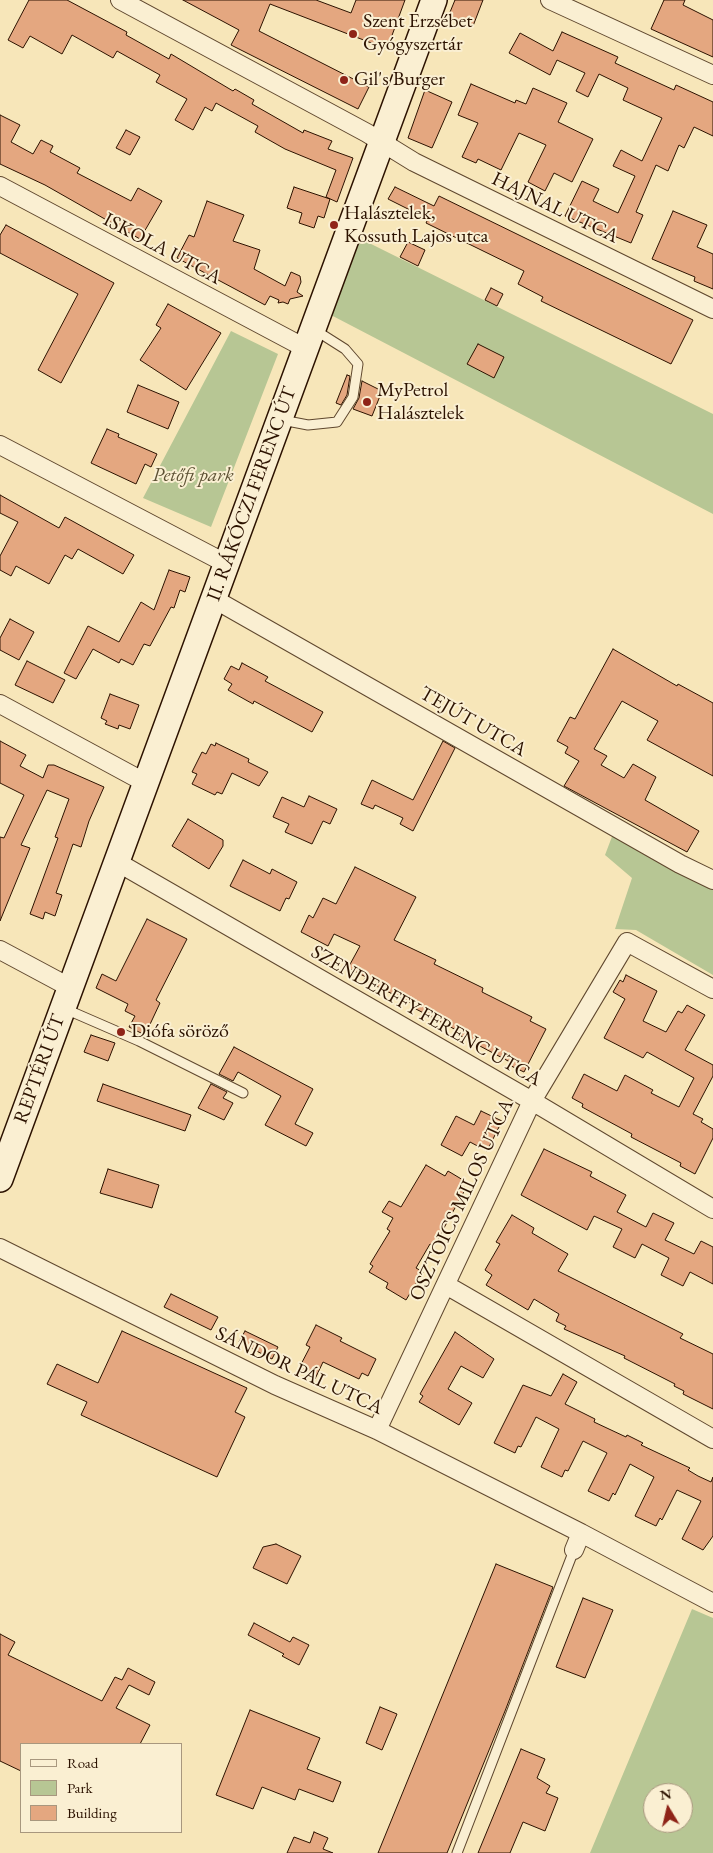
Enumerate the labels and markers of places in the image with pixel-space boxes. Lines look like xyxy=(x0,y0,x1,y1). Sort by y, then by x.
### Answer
place label: Szent Erzsébet Gyógyszertár xyxy=(363,10,473,57)
marker: Szent Erzsébet Gyógyszertár xyxy=(347,28,359,40)
place label: Gil's Burger xyxy=(354,68,445,92)
marker: Gil's Burger xyxy=(338,74,350,86)
place label: Halásztelek, Kossuth Lajos utca xyxy=(344,202,489,249)
marker: Halásztelek, Kossuth Lajos utca xyxy=(328,219,340,231)
place label: MyPetrol Halásztelek xyxy=(377,379,464,426)
marker: MyPetrol Halásztelek xyxy=(361,396,373,408)
place label: Diófa söröző xyxy=(131,1020,229,1044)
marker: Diófa söröző xyxy=(115,1026,127,1038)

